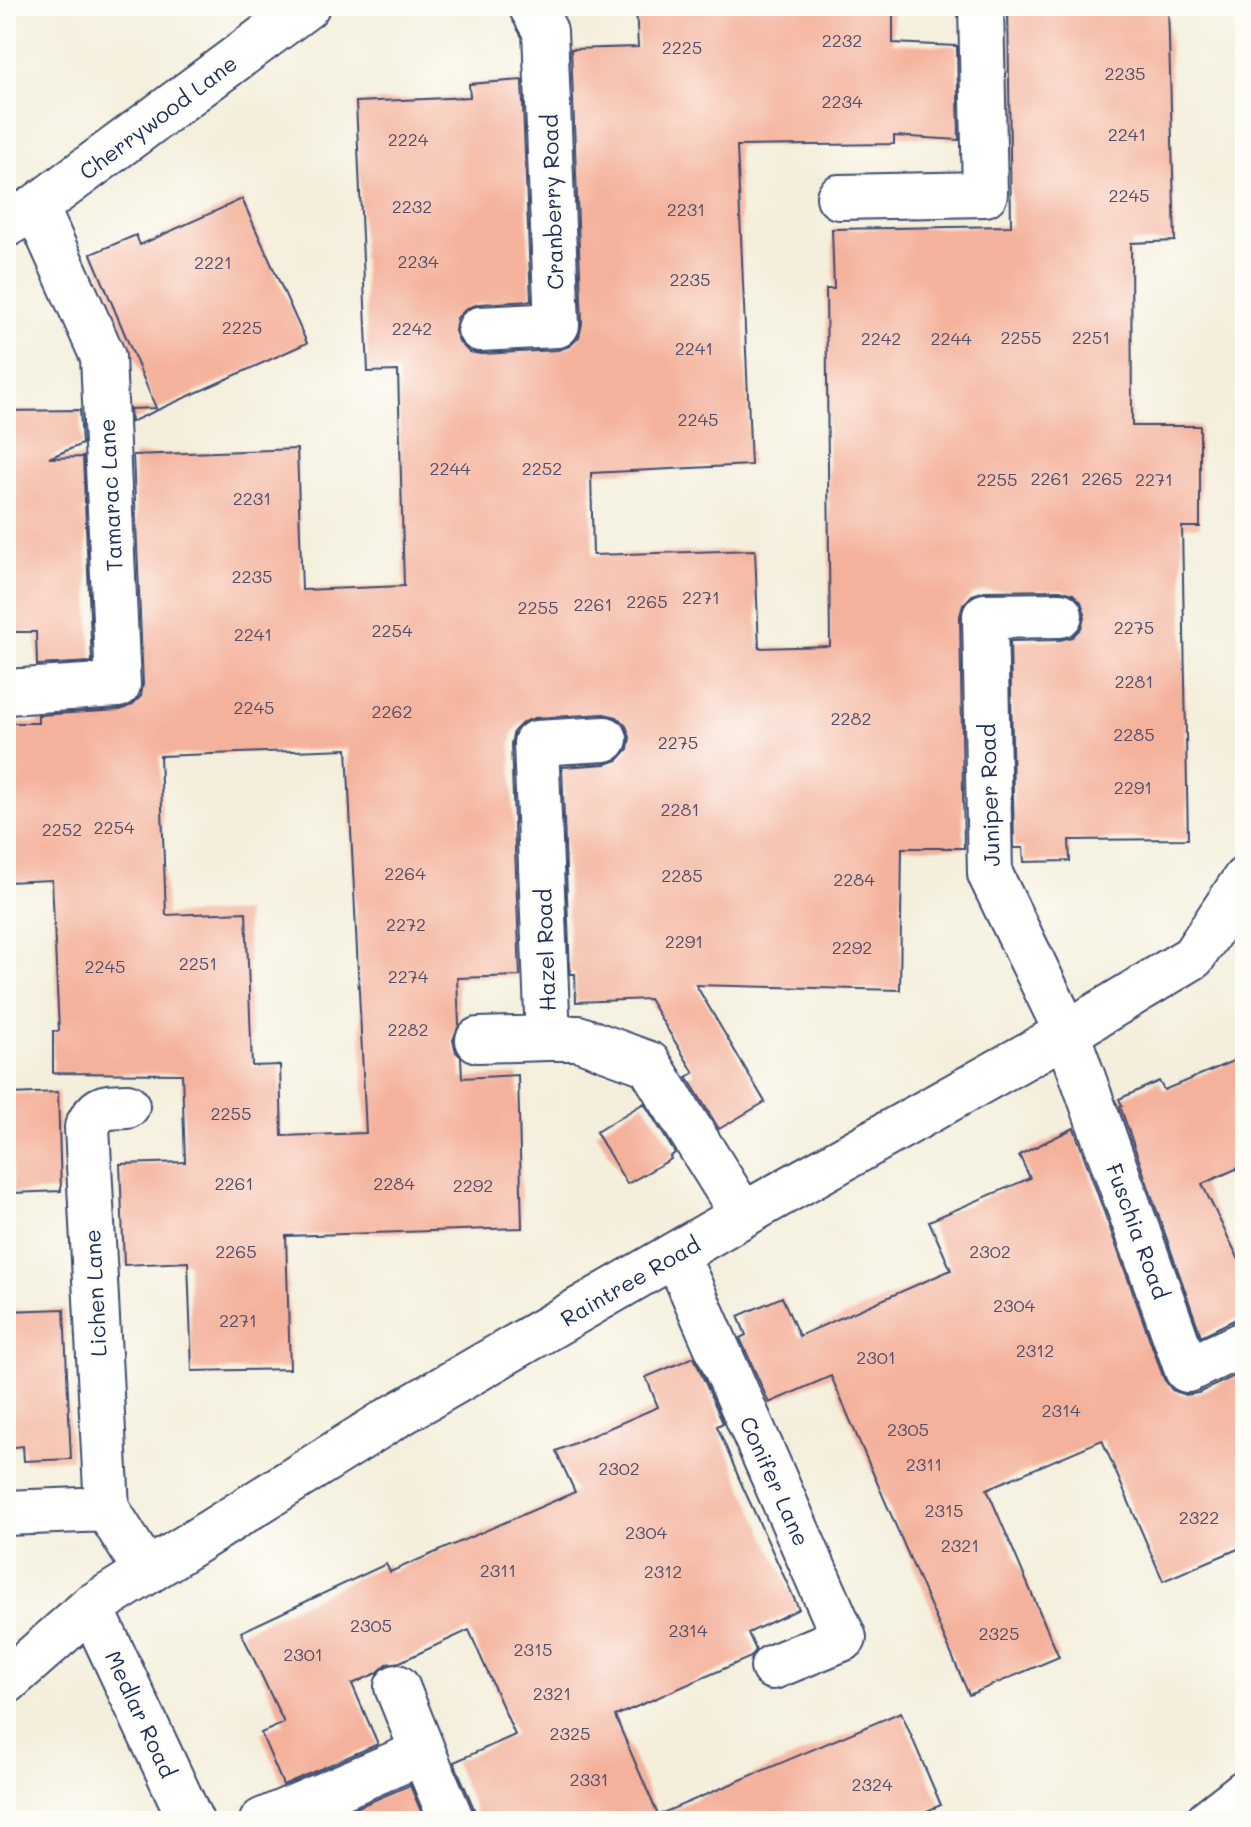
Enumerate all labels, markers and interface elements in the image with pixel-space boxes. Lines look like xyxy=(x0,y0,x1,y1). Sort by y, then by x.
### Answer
house number: 2232 xyxy=(822,28,862,52)
house number: 2225 xyxy=(662,35,702,59)
street label: Cherrywood Lane xyxy=(73,48,243,186)
house number: 2235 xyxy=(1104,61,1146,85)
house number: 2234 xyxy=(821,89,863,113)
street label: Cranberry Road xyxy=(534,114,570,290)
house number: 2241 xyxy=(1108,122,1146,146)
house number: 2224 xyxy=(388,127,429,151)
house number: 2245 xyxy=(1108,183,1150,207)
house number: 2232 xyxy=(392,194,432,218)
house number: 2231 xyxy=(667,197,705,221)
house number: 2234 xyxy=(397,249,439,273)
house number: 2221 xyxy=(194,250,232,274)
house number: 2235 xyxy=(669,267,711,291)
house number: 2225 xyxy=(222,315,262,339)
house number: 2242 xyxy=(392,316,432,340)
house number: 2255 xyxy=(1000,325,1042,349)
house number: 2251 xyxy=(1072,325,1110,349)
house number: 2242 xyxy=(861,326,901,350)
house number: 2244 xyxy=(930,326,972,350)
house number: 2241 xyxy=(675,336,713,360)
house number: 2245 xyxy=(677,407,719,431)
street label: Tamarac Lane xyxy=(92,418,128,572)
house number: 2244 xyxy=(429,456,471,480)
house number: 2252 xyxy=(522,456,562,480)
house number: 2261 xyxy=(1031,466,1069,490)
house number: 2265 xyxy=(1081,466,1123,490)
house number: 2255 xyxy=(976,467,1018,491)
house number: 2271 xyxy=(1135,467,1173,491)
house number: 2231 xyxy=(233,486,271,510)
house number: 2235 xyxy=(231,564,273,588)
house number: 2271 xyxy=(682,585,720,609)
house number: 2265 xyxy=(626,589,668,613)
house number: 2261 xyxy=(574,592,612,616)
house number: 2255 xyxy=(517,595,559,619)
house number: 2275 xyxy=(1114,615,1154,639)
house number: 2254 xyxy=(371,618,413,642)
house number: 2241 xyxy=(234,622,272,646)
house number: 2281 xyxy=(1115,669,1154,693)
house number: 2245 xyxy=(233,695,275,719)
house number: 2262 xyxy=(372,699,412,723)
house number: 2282 xyxy=(831,706,871,730)
house number: 2285 xyxy=(1113,722,1155,746)
street label: Juniper Road xyxy=(972,723,1006,867)
house number: 2275 xyxy=(658,730,698,754)
house number: 2291 xyxy=(1114,775,1152,799)
house number: 2281 xyxy=(661,797,700,821)
house number: 2254 xyxy=(93,815,135,839)
house number: 2252 xyxy=(42,817,82,841)
house number: 2264 xyxy=(384,861,426,885)
house number: 2285 xyxy=(661,863,703,887)
house number: 2284 xyxy=(833,867,875,891)
street label: Hazel Road xyxy=(528,888,562,1012)
house number: 2272 xyxy=(386,912,426,936)
house number: 2291 xyxy=(665,929,703,953)
house number: 2292 xyxy=(832,935,872,959)
house number: 2251 xyxy=(179,951,217,975)
house number: 2245 xyxy=(84,954,126,978)
house number: 2274 xyxy=(388,964,429,988)
house number: 2282 xyxy=(388,1017,428,1041)
house number: 2255 xyxy=(210,1101,252,1125)
street label: Fuschia Road xyxy=(1100,1159,1176,1303)
house number: 2261 xyxy=(215,1171,253,1195)
house number: 2284 xyxy=(373,1171,415,1195)
house number: 2292 xyxy=(453,1173,493,1197)
street label: Lichen Lane xyxy=(77,1229,113,1357)
street label: Raintree Road xyxy=(555,1229,705,1333)
house number: 2265 xyxy=(215,1239,257,1263)
house number: 2302 xyxy=(969,1239,1011,1263)
house number: 2304 xyxy=(993,1293,1036,1317)
house number: 2271 xyxy=(219,1308,257,1332)
house number: 2312 xyxy=(1016,1338,1054,1362)
house number: 2301 xyxy=(856,1345,896,1369)
house number: 2314 xyxy=(1041,1398,1081,1422)
street label: Conifer Lane xyxy=(733,1412,817,1550)
house number: 2305 xyxy=(887,1417,929,1441)
house number: 2311 xyxy=(906,1452,942,1476)
house number: 2302 xyxy=(598,1456,640,1480)
house number: 2315 xyxy=(924,1498,964,1522)
house number: 2322 xyxy=(1179,1505,1219,1529)
house number: 2304 xyxy=(625,1520,668,1544)
house number: 2321 xyxy=(941,1533,979,1557)
house number: 2311 xyxy=(480,1558,516,1582)
house number: 2312 xyxy=(644,1559,682,1583)
house number: 2305 xyxy=(350,1613,392,1637)
house number: 2314 xyxy=(668,1618,708,1642)
house number: 2325 xyxy=(978,1621,1020,1645)
house number: 2315 xyxy=(513,1637,553,1661)
house number: 2301 xyxy=(283,1642,323,1666)
street label: Medlar Road xyxy=(99,1646,183,1782)
house number: 2321 xyxy=(533,1681,571,1705)
house number: 2325 xyxy=(549,1721,591,1745)
house number: 2331 xyxy=(569,1767,609,1791)
house number: 2324 xyxy=(851,1772,893,1796)

